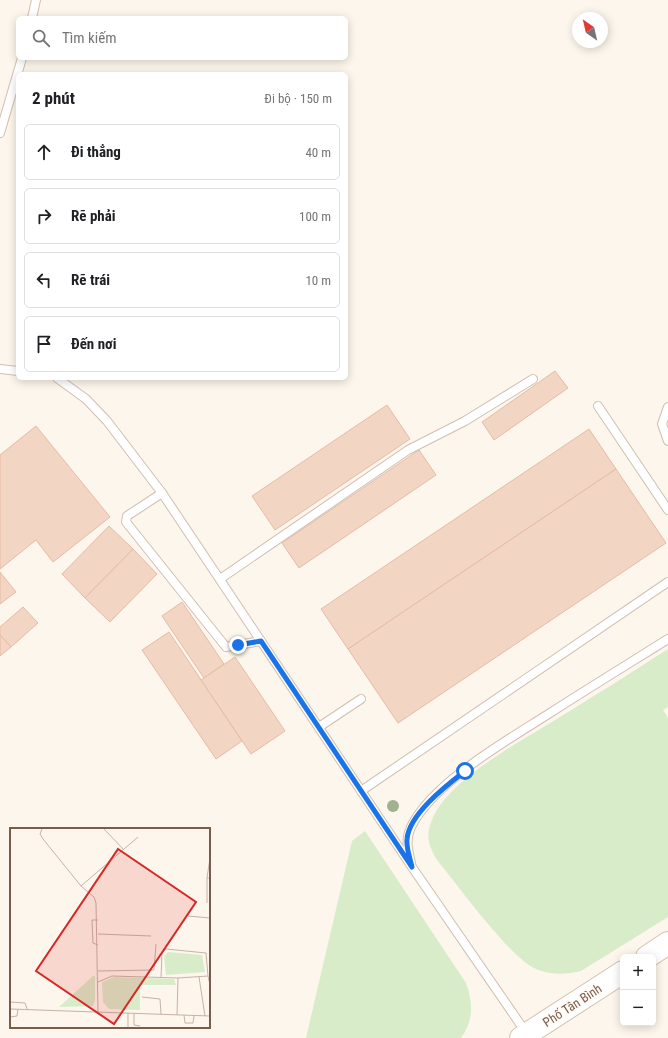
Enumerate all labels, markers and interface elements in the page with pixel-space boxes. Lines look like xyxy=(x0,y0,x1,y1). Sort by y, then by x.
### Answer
north arrow xyxy=(572,12,608,48)
search box xyxy=(16,16,348,60)
icon: search xyxy=(30,27,52,49)
text: Tìm kiếm xyxy=(62,29,117,47)
text: 2 phút xyxy=(32,88,75,108)
text: Đi bộ · 150 m xyxy=(264,91,332,106)
icon: ahead xyxy=(33,141,55,163)
text: Đi thẳng xyxy=(71,143,121,161)
text: 40 m xyxy=(305,145,331,160)
icon: right xyxy=(33,205,55,227)
text: Rẽ phải xyxy=(71,207,116,225)
text: 100 m xyxy=(299,209,331,224)
icon: left xyxy=(33,269,55,291)
text: Rẽ trái xyxy=(71,271,110,289)
text: 10 m xyxy=(305,273,331,288)
icon: arrive xyxy=(33,333,55,355)
text: Đến nơi xyxy=(71,335,117,353)
route end xyxy=(229,636,247,654)
route start xyxy=(456,762,474,780)
inset map xyxy=(10,828,210,1028)
map controls xyxy=(620,954,656,1026)
button: + xyxy=(620,954,656,990)
street label: Phố Tân Bình xyxy=(540,981,604,1030)
button: − xyxy=(620,990,656,1026)

